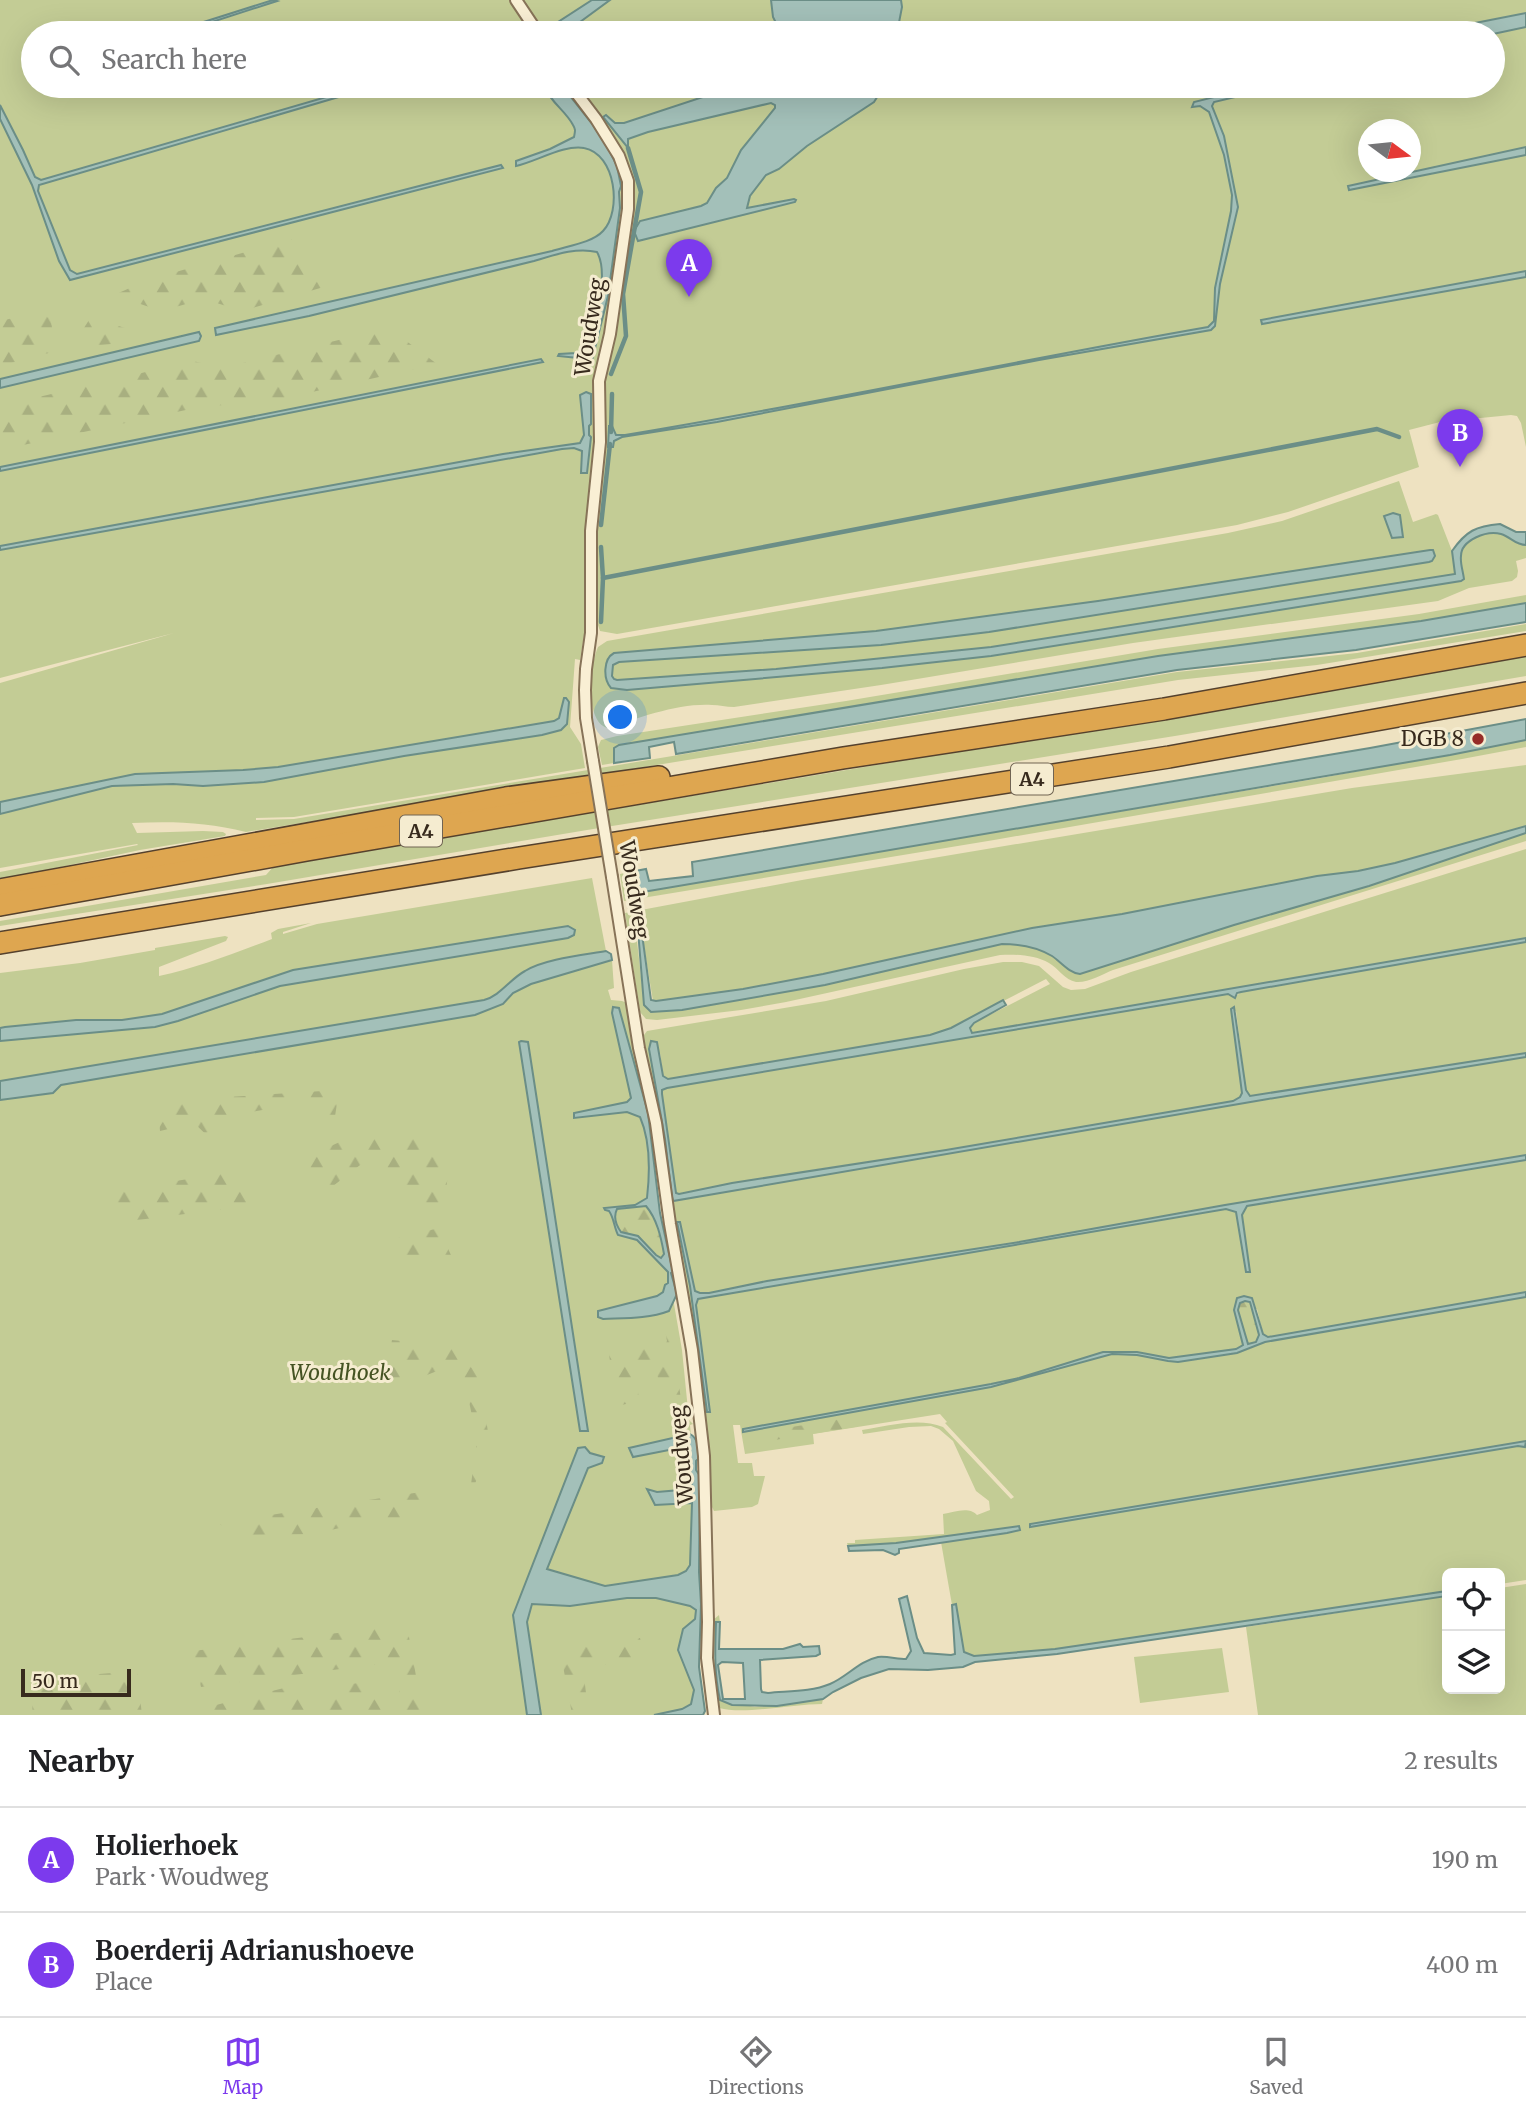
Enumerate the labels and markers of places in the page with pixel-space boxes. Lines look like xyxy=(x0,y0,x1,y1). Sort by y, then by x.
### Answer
pin: A xyxy=(666,239,712,297)
pin: B xyxy=(1437,409,1483,467)
place label: DGB 8 xyxy=(1401,725,1464,752)
marker: DGB 8 xyxy=(1470,731,1486,747)

